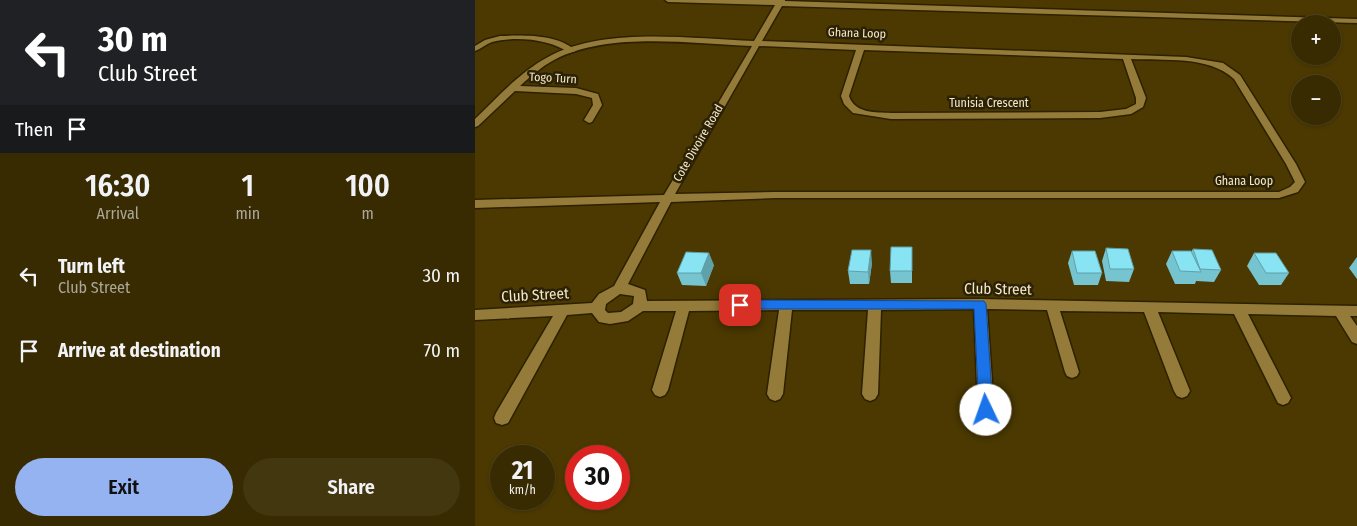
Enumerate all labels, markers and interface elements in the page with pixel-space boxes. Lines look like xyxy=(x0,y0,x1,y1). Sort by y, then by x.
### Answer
map controls xyxy=(1291,15,1341,125)
button: + xyxy=(1291,15,1341,65)
text: 30 m xyxy=(98,18,168,60)
icon: left xyxy=(15,20,80,85)
street label: Ghana Loop xyxy=(828,25,886,41)
text: Club Street xyxy=(98,60,197,87)
street label: Togo Turn xyxy=(529,70,577,86)
button: − xyxy=(1291,75,1341,125)
street label: Tunisia Crescent xyxy=(949,96,1029,110)
street label: Cote Divoire Road xyxy=(670,102,726,184)
icon: arrive xyxy=(63,115,91,143)
text: Then xyxy=(15,118,53,141)
text: 16:30 xyxy=(85,168,150,204)
text: 1 xyxy=(242,168,254,204)
text: 100 xyxy=(345,168,390,204)
street label: Ghana Loop xyxy=(1215,174,1273,188)
text: Arrival xyxy=(96,204,139,223)
text: min xyxy=(235,204,260,223)
text: m xyxy=(361,204,374,223)
text: Turn left xyxy=(58,255,125,278)
icon: left xyxy=(15,262,43,290)
text: 30 m xyxy=(422,264,460,287)
text: Club Street xyxy=(58,278,130,297)
street label: Club Street xyxy=(964,279,1032,299)
street label: Club Street xyxy=(501,284,569,306)
pin xyxy=(719,284,761,326)
icon: arrive xyxy=(726,291,754,319)
icon: arrive xyxy=(15,337,43,365)
text: Arrive at destination xyxy=(58,339,221,362)
text: 70 m xyxy=(424,339,460,362)
position arrow xyxy=(959,383,1011,435)
speed limit sign: 30 xyxy=(565,445,630,510)
text: 21 xyxy=(512,456,533,486)
button: Exit xyxy=(15,458,233,516)
button: Share xyxy=(243,458,460,516)
text: km/h xyxy=(509,483,536,497)

